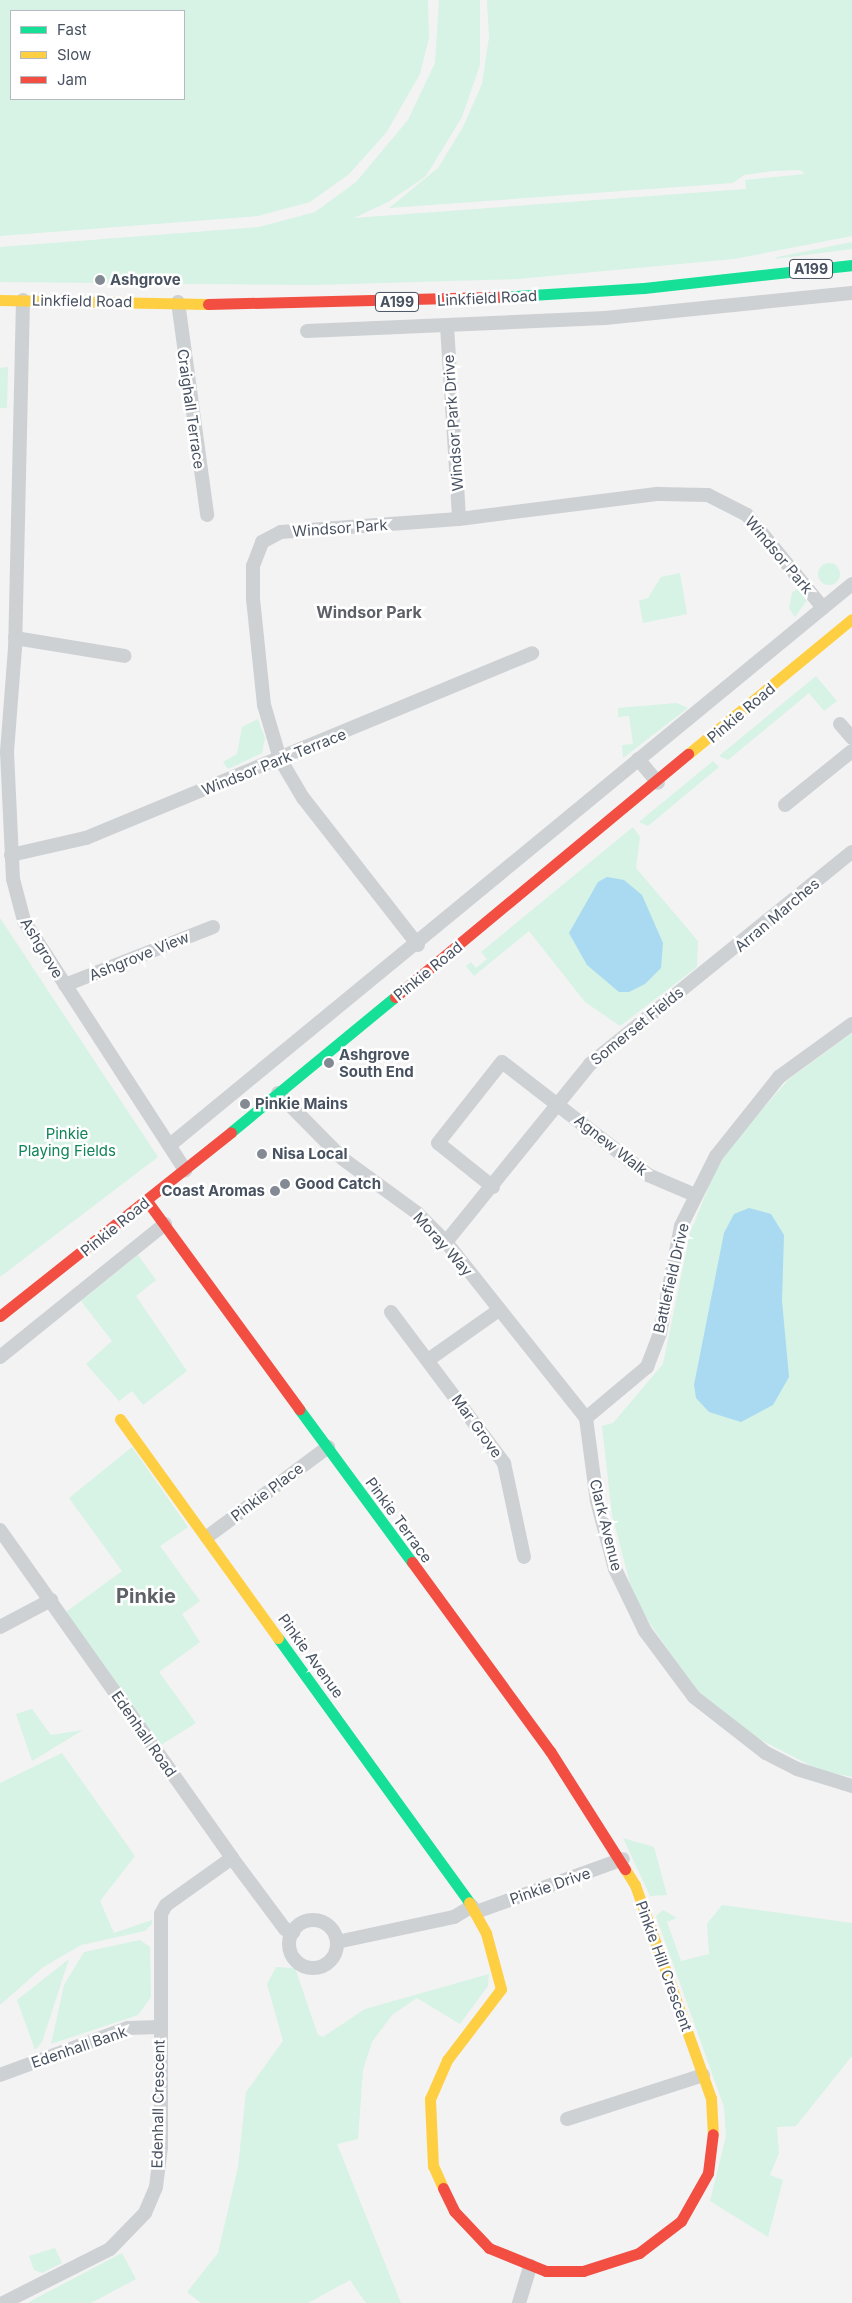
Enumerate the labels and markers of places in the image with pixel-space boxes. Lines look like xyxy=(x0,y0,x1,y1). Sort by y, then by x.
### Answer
place label: Ashgrove xyxy=(110,271,181,289)
marker: Ashgrove xyxy=(94,274,106,286)
place label: Ashgrove South End xyxy=(339,1045,414,1080)
marker: Ashgrove South End xyxy=(323,1057,335,1069)
place label: Pinkie Mains xyxy=(255,1095,348,1113)
marker: Pinkie Mains xyxy=(239,1098,251,1110)
place label: Nisa Local xyxy=(272,1145,348,1163)
marker: Nisa Local xyxy=(256,1148,268,1160)
place label: Good Catch xyxy=(295,1175,381,1193)
marker: Good Catch xyxy=(279,1178,291,1190)
place label: Coast Aromas xyxy=(161,1182,265,1200)
marker: Coast Aromas xyxy=(269,1185,281,1197)

